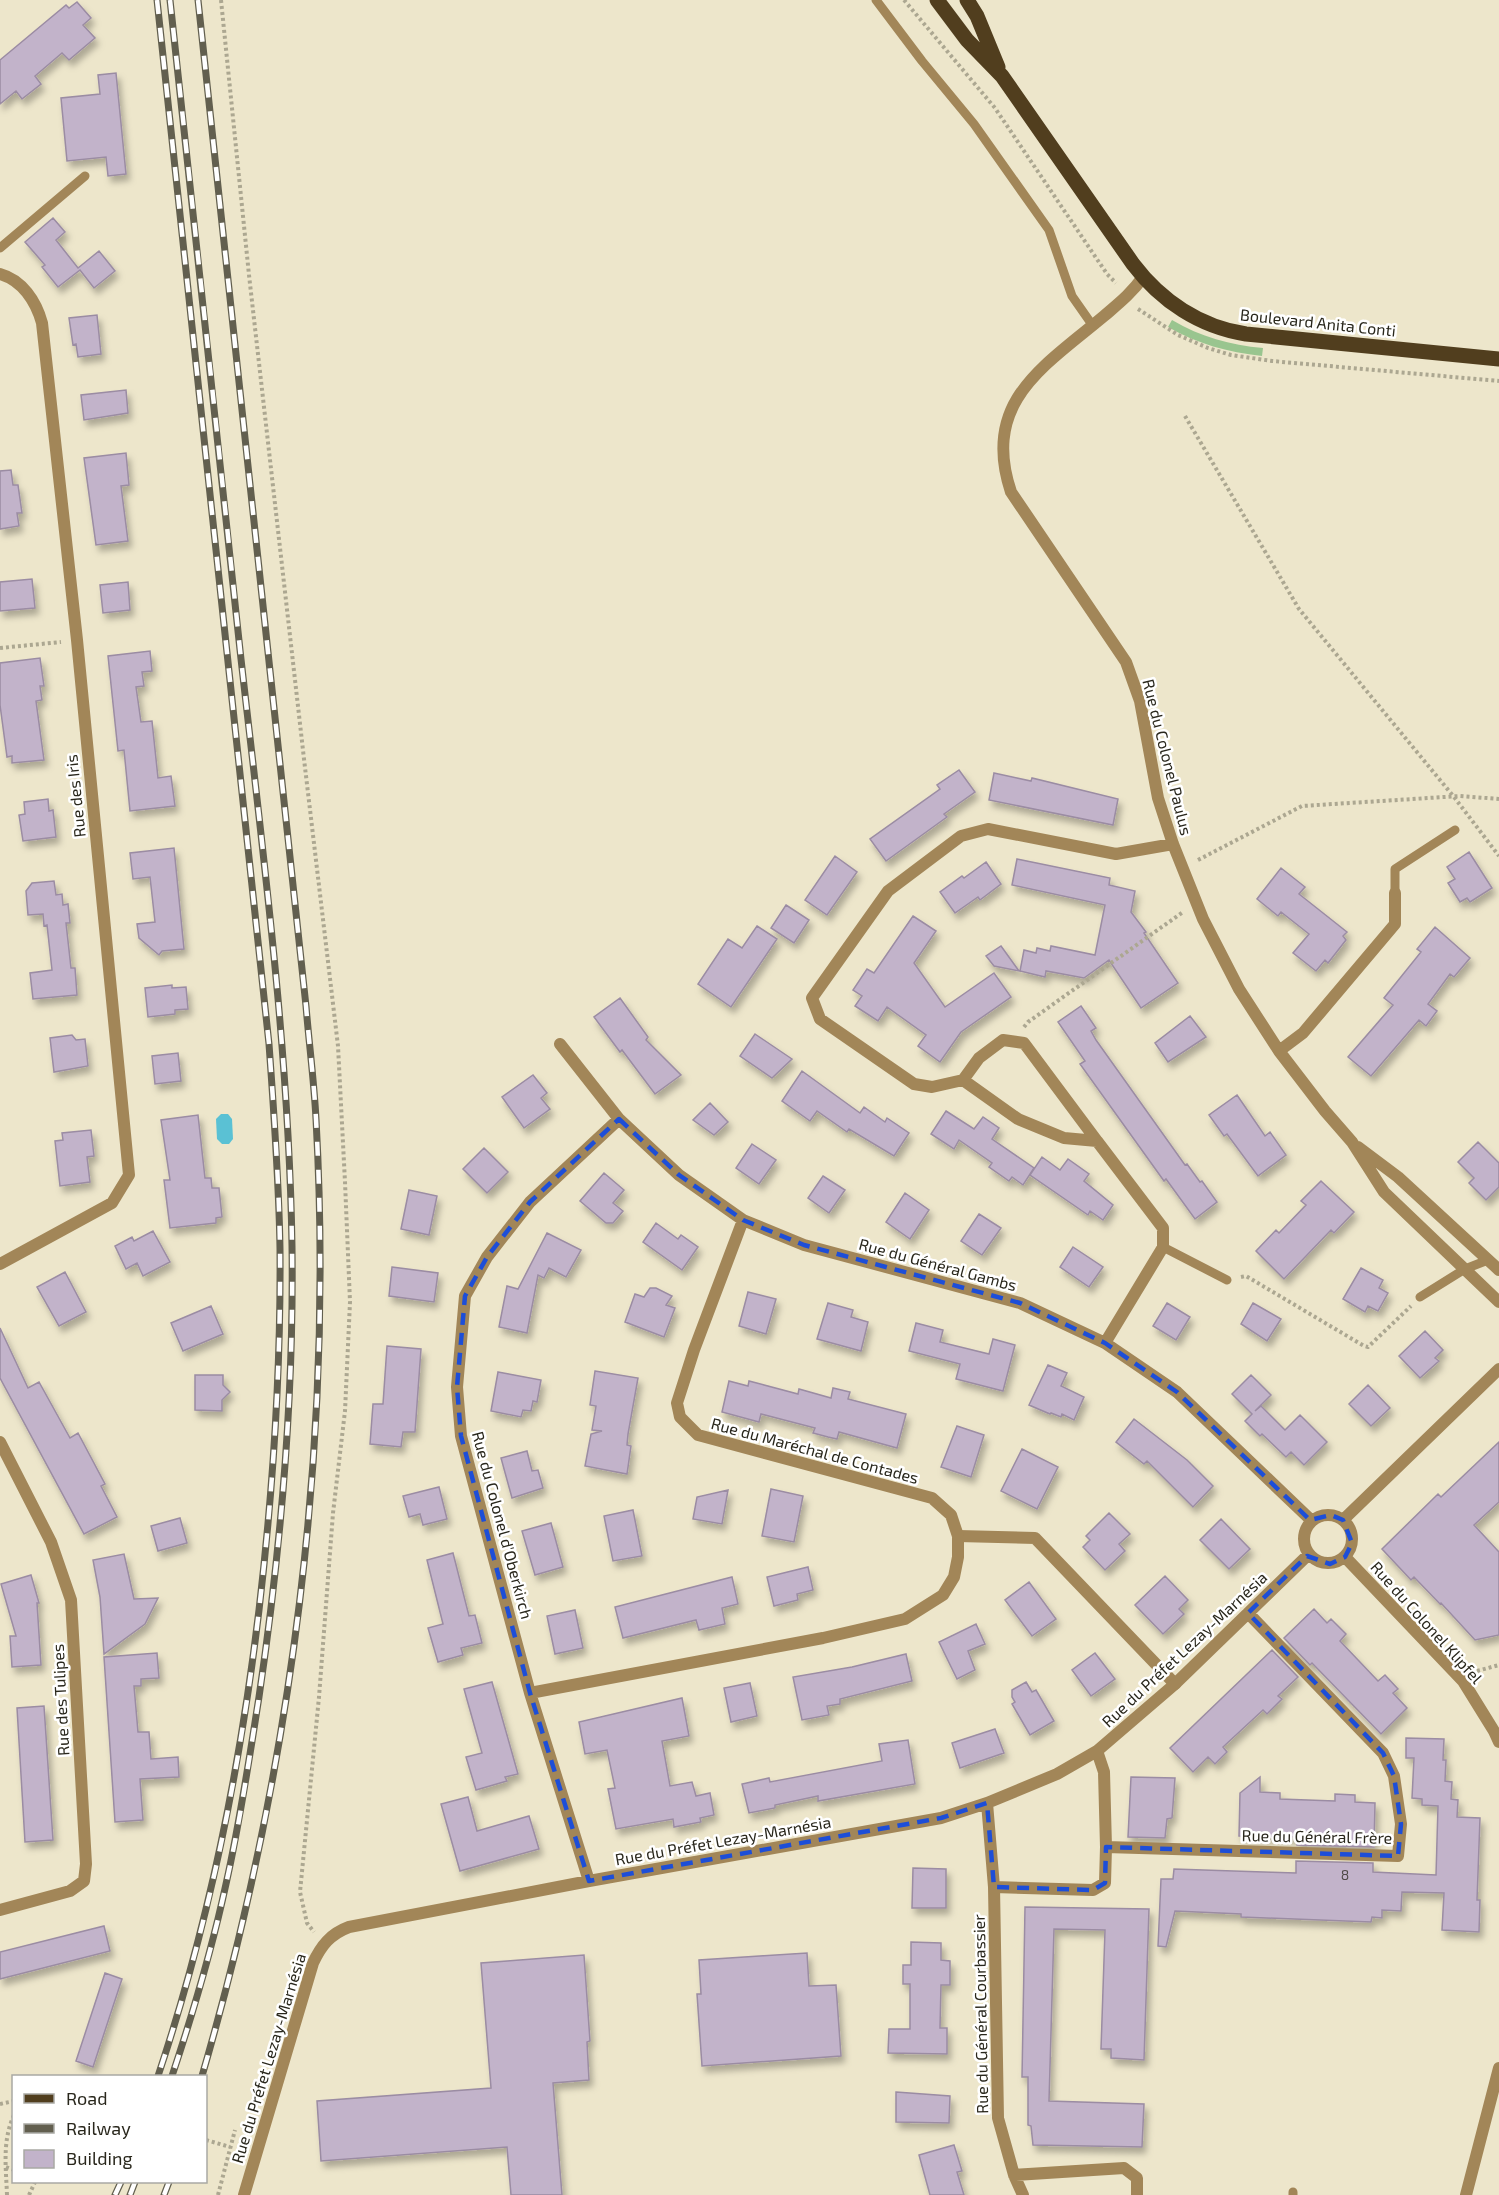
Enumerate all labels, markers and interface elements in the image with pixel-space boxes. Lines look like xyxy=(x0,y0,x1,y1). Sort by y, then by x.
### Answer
street label: Boulevard Anita Conti xyxy=(1239,304,1397,340)
street label: Rue du Colonel Paulus xyxy=(1139,677,1197,837)
street label: Rue des Iris xyxy=(61,754,89,838)
street label: Rue du Général Gambs xyxy=(857,1234,1019,1294)
street label: Rue du Maréchal de Contades xyxy=(709,1413,921,1487)
street label: Rue du Colonel d'Oberkirch xyxy=(469,1429,537,1621)
street label: Rue du Colonel Klipfel xyxy=(1367,1557,1487,1687)
street label: Rue du Préfet Lezay-Marnésia xyxy=(1097,1567,1271,1731)
street label: Rue des Tulipes xyxy=(48,1644,72,1756)
street label: Rue du Préfet Lezay-Marnésia xyxy=(614,1812,832,1868)
street label: Rue du Général Frère xyxy=(1242,1825,1392,1847)
house number: 8 xyxy=(1341,1866,1349,1883)
street label: Rue du Général Courbassier xyxy=(969,1913,991,2114)
street label: Rue du Préfet Lezay-Marnésia xyxy=(227,1951,309,2165)
legend xyxy=(12,2075,207,2183)
text: Road xyxy=(66,2087,107,2109)
text: Railway xyxy=(66,2117,131,2139)
text: Building xyxy=(66,2147,133,2169)

